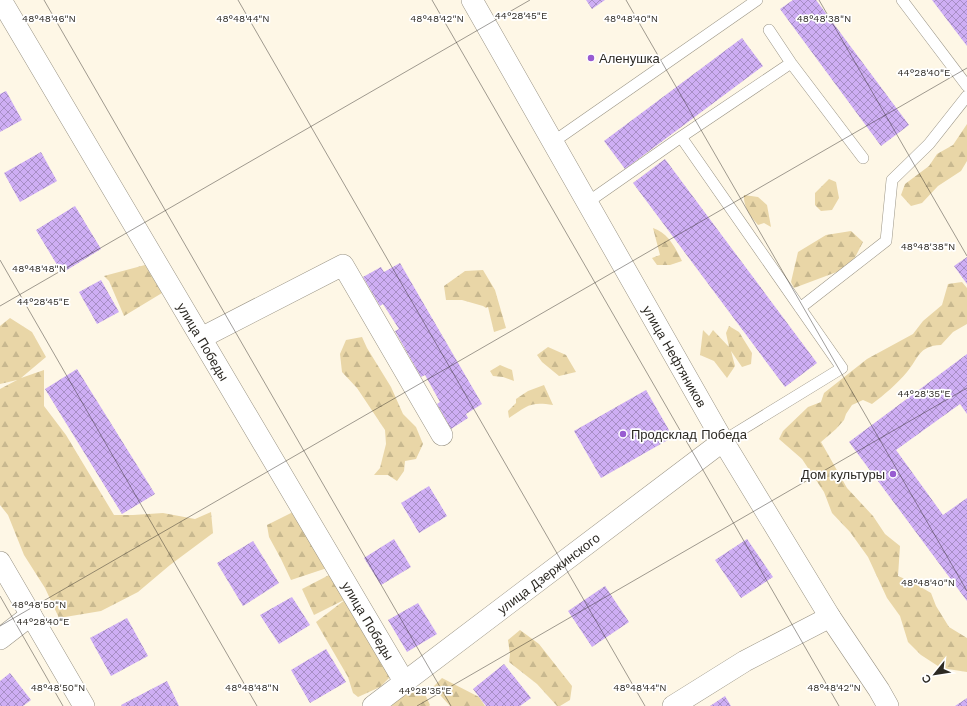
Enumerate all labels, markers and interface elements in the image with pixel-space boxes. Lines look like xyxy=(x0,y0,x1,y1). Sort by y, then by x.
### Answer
text: 44°28'45"E xyxy=(495,10,547,21)
text: 48°48'46"N xyxy=(22,13,76,24)
text: 48°48'44"N xyxy=(216,13,270,24)
text: 48°48'42"N xyxy=(410,13,464,24)
text: 48°48'40"N xyxy=(604,13,658,24)
text: 48°48'38"N xyxy=(797,13,851,24)
place label: Аленушка xyxy=(599,51,661,66)
marker: Аленушка xyxy=(586,53,596,63)
text: 44°28'40"E xyxy=(898,67,950,78)
text: 48°48'38"N xyxy=(901,241,955,252)
text: 48°48'48"N xyxy=(12,263,66,274)
text: 44°28'45"E xyxy=(17,296,69,307)
street label: улица Победы xyxy=(174,300,232,383)
street label: улица Нефтяников xyxy=(640,303,710,410)
text: 44°28'35"E xyxy=(897,388,951,399)
place label: Продсклад Победа xyxy=(631,427,748,442)
marker: Продсклад Победа xyxy=(618,429,628,439)
place label: Дом культуры xyxy=(801,467,885,482)
marker: Дом культуры xyxy=(888,469,898,479)
street label: улица Дзержинского xyxy=(494,530,602,617)
text: 48°48'40"N xyxy=(901,577,955,588)
street label: улица Победы xyxy=(339,579,397,662)
text: 48°48'50"N xyxy=(12,599,66,610)
text: 44°28'40"E xyxy=(17,616,69,627)
north arrow xyxy=(915,654,955,694)
text: С xyxy=(919,672,934,685)
text: 48°48'50"N xyxy=(31,682,85,693)
text: 48°48'48"N xyxy=(225,682,279,693)
text: 48°48'44"N xyxy=(613,682,667,693)
text: 48°48'42"N xyxy=(807,682,861,693)
text: 44°28'35"E xyxy=(398,685,452,696)

